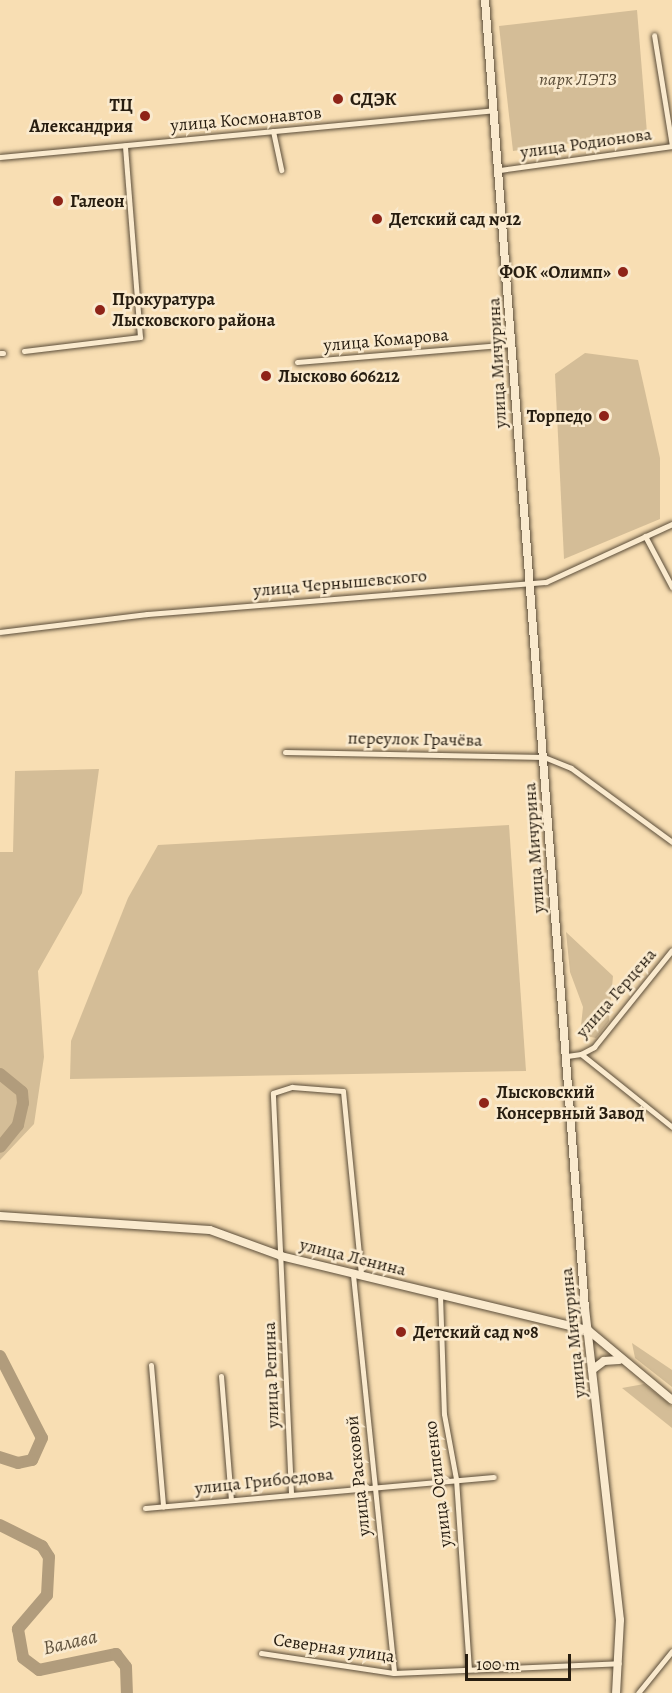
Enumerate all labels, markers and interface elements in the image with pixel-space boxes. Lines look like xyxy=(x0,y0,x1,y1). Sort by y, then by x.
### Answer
park label: парк ЛЭТЗ xyxy=(539,68,617,90)
place label: СДЭК xyxy=(350,88,396,110)
marker: СДЭК xyxy=(331,92,345,106)
place label: ТЦ Александрия xyxy=(29,95,133,138)
street label: улица Космонавтов xyxy=(170,102,322,136)
marker: ТЦ Александрия xyxy=(138,109,152,123)
street label: улица Родионова xyxy=(519,123,653,163)
place label: Галеон xyxy=(70,190,125,212)
marker: Галеон xyxy=(51,194,65,208)
place label: Детский сад №12 xyxy=(389,208,521,230)
marker: Детский сад №12 xyxy=(370,212,384,226)
place label: ФОК «Олимп» xyxy=(499,261,611,283)
marker: ФОК «Олимп» xyxy=(616,265,630,279)
place label: Прокуратура Лысковского района xyxy=(112,289,275,332)
street label: улица Мичурина xyxy=(483,297,511,429)
marker: Прокуратура Лысковского района xyxy=(93,303,107,317)
street label: улица Комарова xyxy=(323,324,449,356)
place label: Лысково 606212 xyxy=(278,365,400,387)
marker: Лысково 606212 xyxy=(259,369,273,383)
place label: Торпедо xyxy=(527,405,592,427)
marker: Торпедо xyxy=(597,409,611,423)
street label: улица Чернышевского xyxy=(252,565,428,601)
street label: переулок Грачёва xyxy=(347,727,483,751)
street label: улица Мичурина xyxy=(519,782,549,914)
street label: улица Герцена xyxy=(571,944,661,1042)
place label: Лысковский Консервный Завод xyxy=(496,1082,644,1124)
marker: Лысковский Консервный Завод xyxy=(477,1096,491,1110)
street label: улица Ленина xyxy=(298,1233,408,1281)
street label: улица Мичурина xyxy=(555,1267,591,1399)
street label: улица Репина xyxy=(258,1321,284,1429)
place label: Детский сад №8 xyxy=(413,1321,539,1343)
marker: Детский сад №8 xyxy=(394,1325,408,1339)
street label: улица Расковой xyxy=(341,1414,375,1538)
street label: улица Осипенко xyxy=(420,1420,456,1548)
street label: улица Грибоедова xyxy=(194,1463,334,1499)
water label: Валава xyxy=(41,1624,99,1660)
street label: Северная улица xyxy=(272,1629,396,1667)
scale bar xyxy=(468,1642,574,1680)
text: 100 m xyxy=(476,1652,520,1676)

